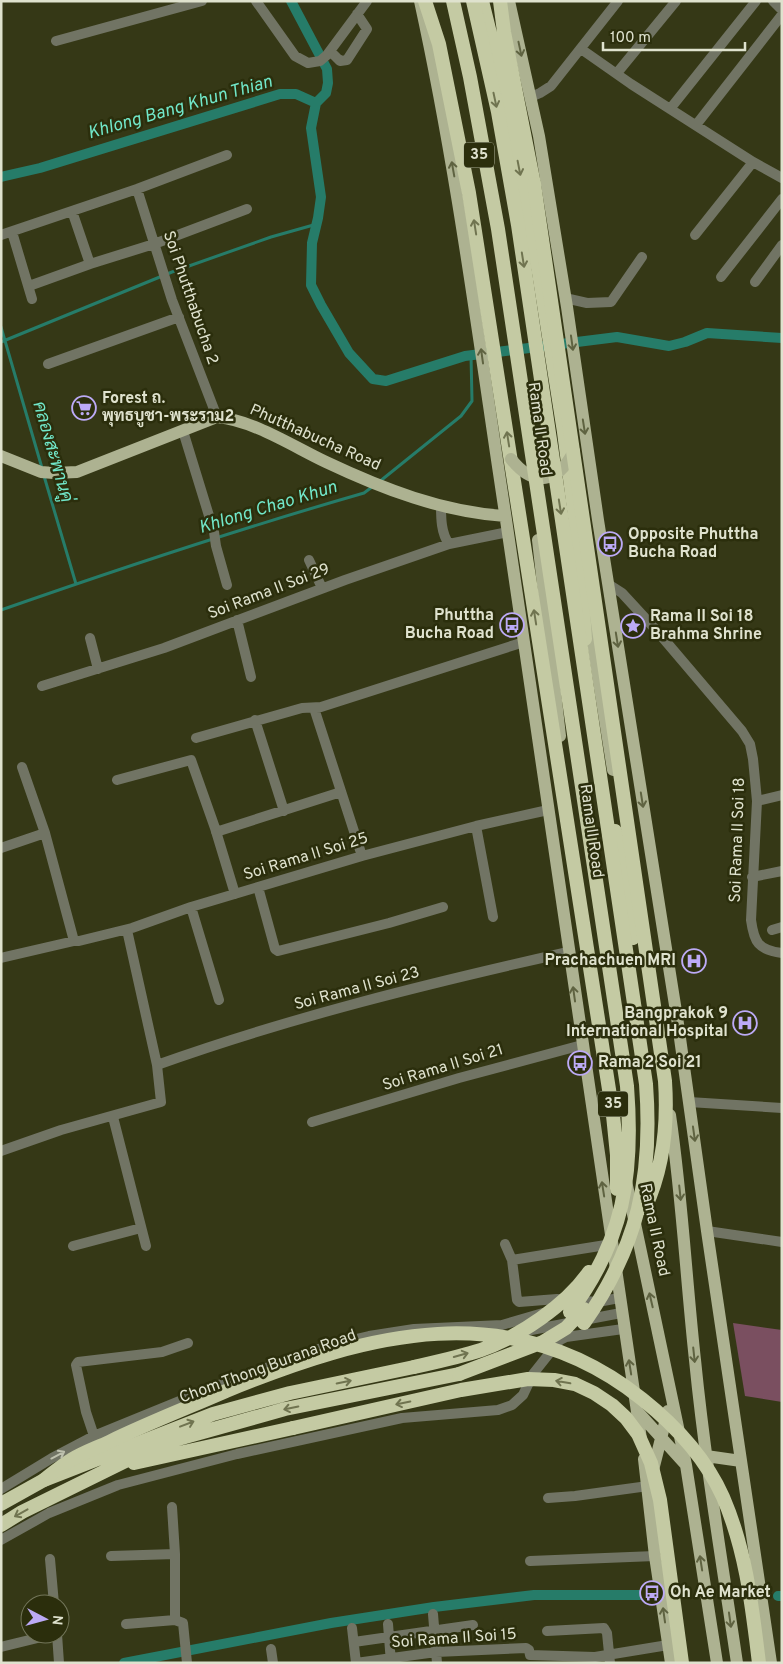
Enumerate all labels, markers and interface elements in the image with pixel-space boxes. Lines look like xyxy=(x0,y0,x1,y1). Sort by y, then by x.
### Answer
scale bar xyxy=(603,20,746,52)
text: 100 m xyxy=(610,29,651,48)
one-way arrow xyxy=(516,40,525,56)
water label: Khlong Bang Khun Thian xyxy=(85,71,275,145)
one-way arrow xyxy=(491,92,500,108)
road number: 35 xyxy=(464,142,494,168)
one-way arrow xyxy=(515,160,525,176)
one-way arrow xyxy=(447,162,457,178)
one-way arrow xyxy=(470,219,480,235)
street label: Soi Phutthabucha 2 xyxy=(158,228,222,368)
one-way arrow xyxy=(519,252,529,268)
one-way arrow xyxy=(567,335,577,351)
one-way arrow xyxy=(476,348,486,364)
street label: Rama II Road xyxy=(523,381,555,477)
place label: Forest ถ. พุทธบูชา-พระราม2 xyxy=(102,389,234,428)
supermarket icon: Forest ถ. พุทธบูชา-พระราม2 xyxy=(71,395,97,421)
water label: คลองสะพานคู่ xyxy=(27,398,80,506)
street label: Phutthabucha Road xyxy=(246,400,384,476)
one-way arrow xyxy=(579,419,589,435)
one-way arrow xyxy=(502,431,512,447)
water label: Khlong Chao Khun xyxy=(196,476,340,540)
one-way arrow xyxy=(556,499,566,515)
place label: Opposite Phuttha Bucha Road xyxy=(628,525,758,563)
bus stop icon: Opposite Phuttha Bucha Road xyxy=(597,531,623,557)
street label: Soi Rama II Soi 29 xyxy=(205,560,333,624)
place label: Phuttha Bucha Road xyxy=(405,606,494,644)
place label: Rama II Soi 18 Brahma Shrine xyxy=(650,607,762,645)
one-way arrow xyxy=(530,609,540,625)
bus stop icon: Phuttha Bucha Road xyxy=(499,612,525,638)
place icon: Rama II Soi 18 Brahma Shrine xyxy=(620,613,646,639)
one-way arrow xyxy=(612,631,622,647)
street label: Soi Rama II Soi 18 xyxy=(726,777,750,903)
street label: Rama II Road xyxy=(575,783,607,879)
one-way arrow xyxy=(638,792,648,808)
street label: Soi Rama II Soi 25 xyxy=(241,829,371,885)
hospital icon: Prachachuen MRI xyxy=(681,948,707,974)
place label: Prachachuen MRI xyxy=(545,951,676,971)
street label: Soi Rama II Soi 23 xyxy=(292,963,422,1015)
one-way arrow xyxy=(569,986,579,1002)
place label: Bangprakok 9 International Hospital xyxy=(566,1004,728,1042)
hospital icon: Bangprakok 9 International Hospital xyxy=(732,1010,758,1036)
street label: Soi Rama II Soi 21 xyxy=(380,1040,506,1096)
bus stop icon: Rama 2 Soi 21 xyxy=(567,1050,593,1076)
place label: Rama 2 Soi 21 xyxy=(598,1053,702,1073)
road number: 35 xyxy=(598,1092,628,1116)
one-way arrow xyxy=(689,1125,699,1141)
one-way arrow xyxy=(598,1181,608,1197)
street label: Rama II Road xyxy=(634,1182,674,1278)
one-way arrow xyxy=(675,1185,685,1201)
one-way arrow xyxy=(646,1292,655,1308)
street label: Chom Thong Burana Road xyxy=(177,1326,359,1408)
one-way arrow xyxy=(689,1347,699,1363)
one-way arrow xyxy=(453,1350,469,1360)
one-way arrow xyxy=(624,1359,634,1375)
one-way arrow xyxy=(555,1376,571,1386)
one-way arrow xyxy=(335,1377,351,1386)
one-way arrow xyxy=(395,1399,411,1408)
one-way arrow xyxy=(283,1404,299,1413)
one-way arrow xyxy=(179,1419,194,1428)
one-way arrow xyxy=(50,1450,65,1459)
one-way arrow xyxy=(14,1509,28,1519)
one-way arrow xyxy=(696,1555,706,1571)
bus stop icon: Oh Ae Market xyxy=(639,1580,665,1606)
place label: Oh Ae Market xyxy=(670,1583,771,1603)
north arrow xyxy=(20,1594,70,1644)
one-way arrow xyxy=(659,1607,669,1623)
one-way arrow xyxy=(726,1612,736,1628)
text: N xyxy=(47,1614,65,1626)
street label: Soi Rama II Soi 15 xyxy=(391,1625,517,1653)

